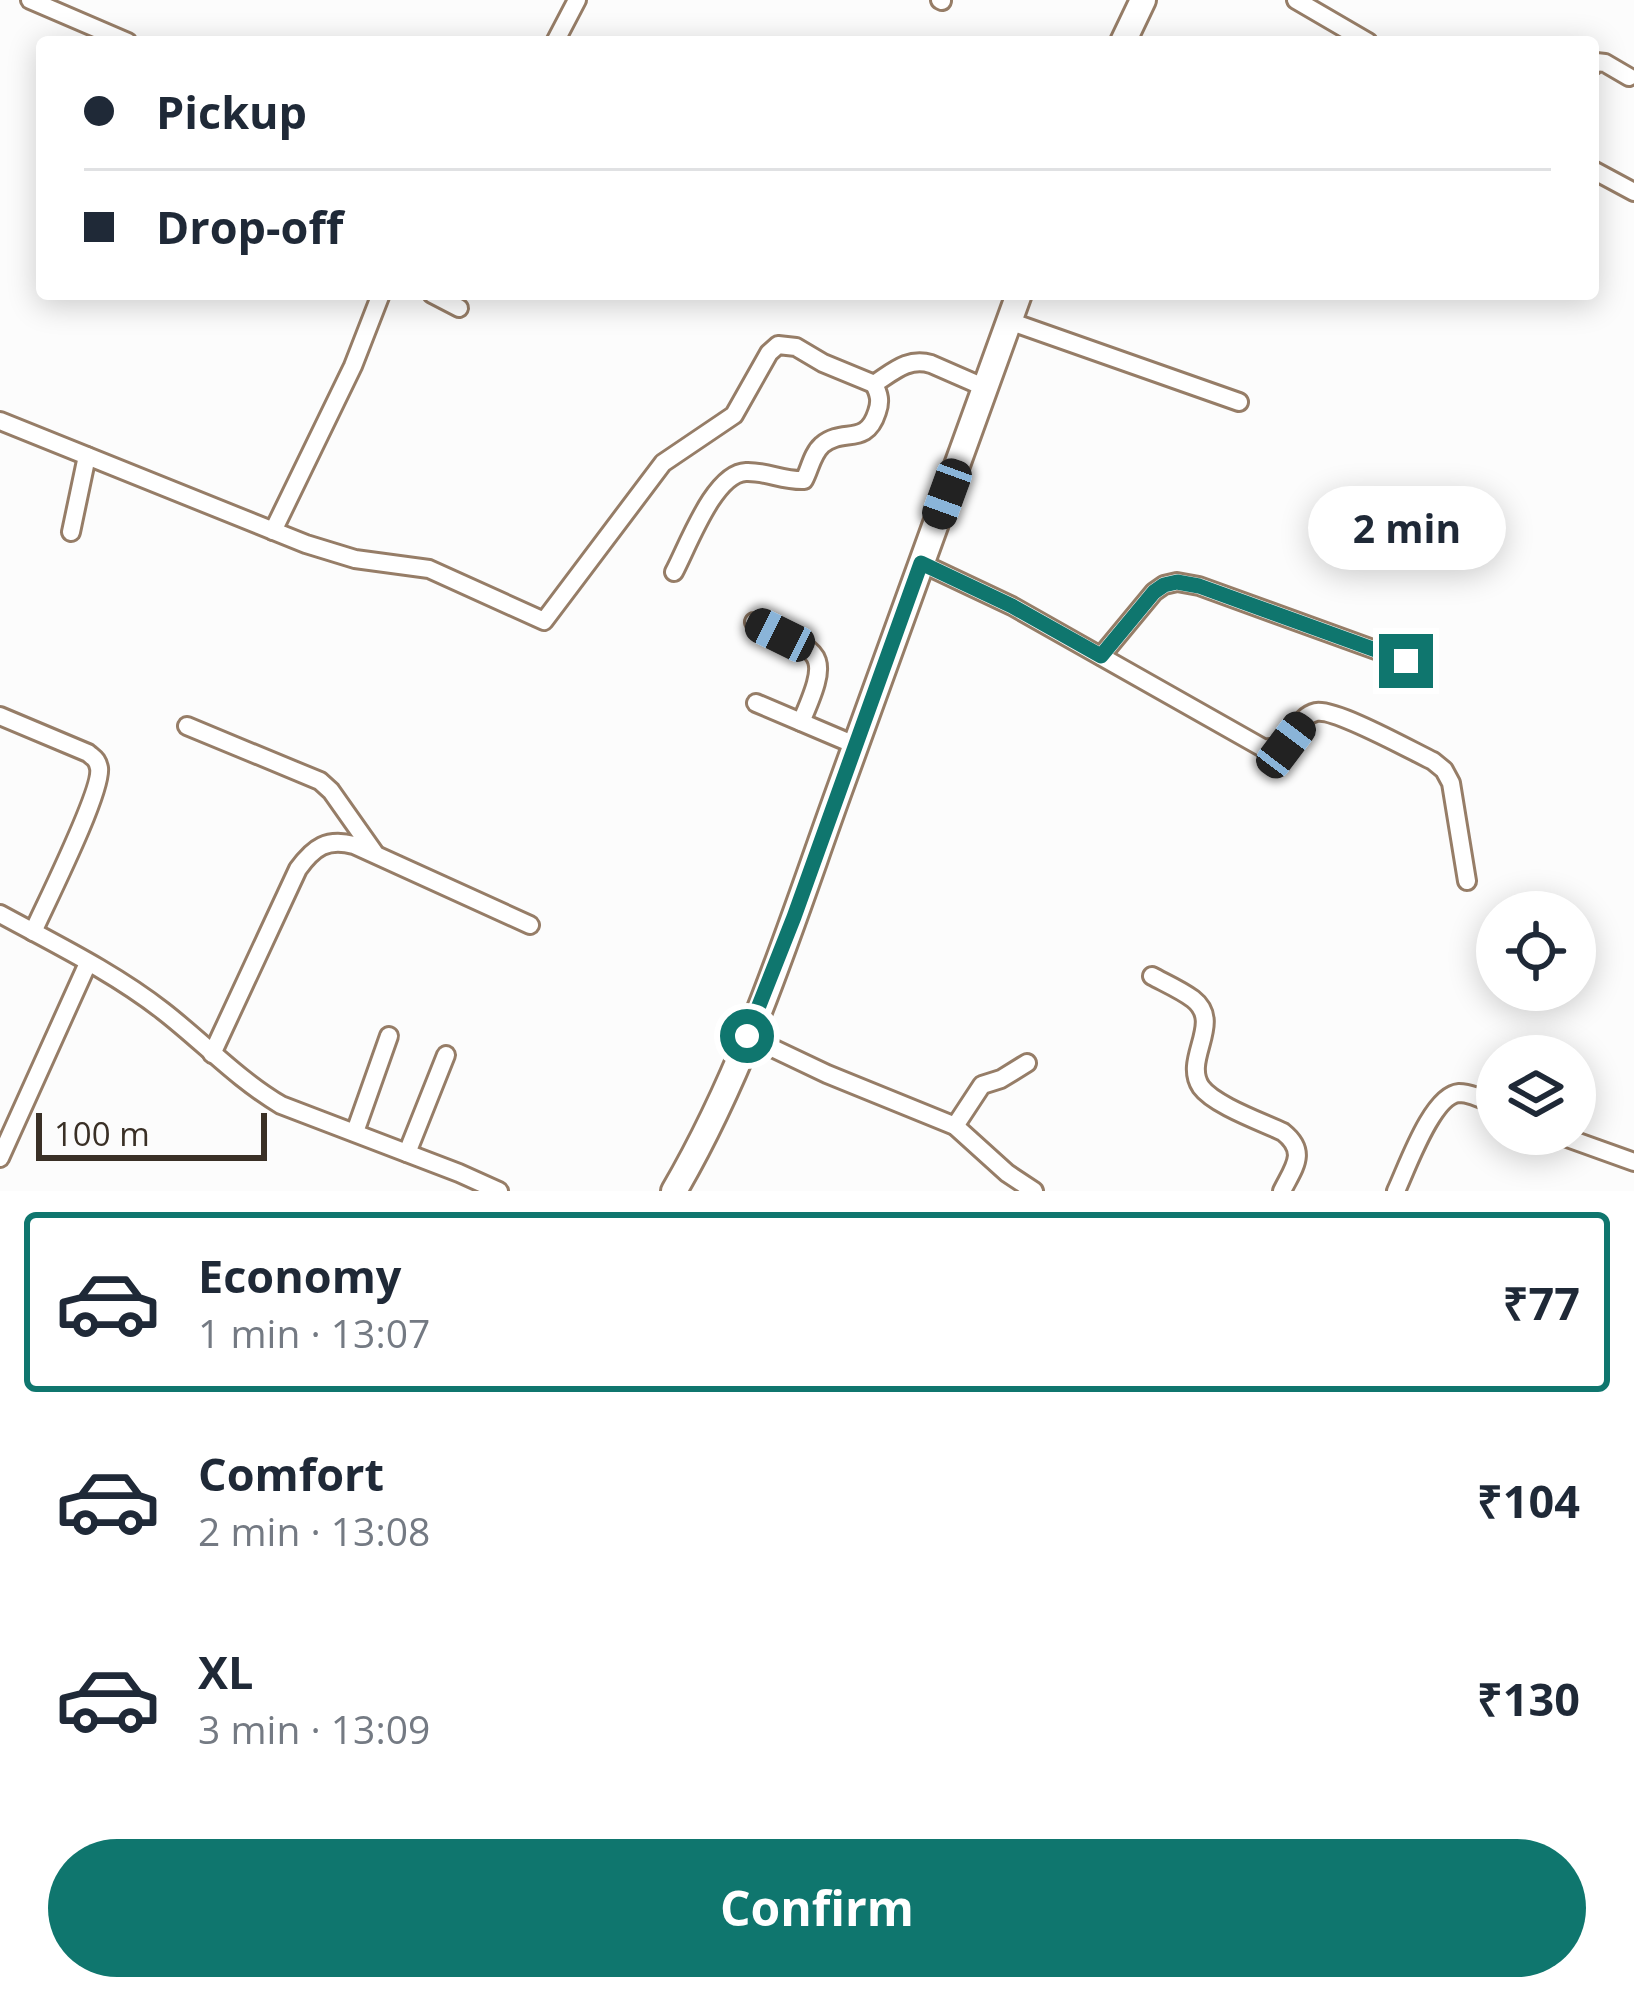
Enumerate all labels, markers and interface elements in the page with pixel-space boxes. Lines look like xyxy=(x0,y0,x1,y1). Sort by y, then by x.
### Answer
text: Pickup xyxy=(156,81,307,142)
text: Drop-off xyxy=(156,196,343,257)
car xyxy=(918,454,976,534)
callout: 2 min xyxy=(1307,487,1505,571)
text: 2 min xyxy=(1353,501,1461,554)
car xyxy=(740,603,820,667)
route end xyxy=(1379,634,1433,688)
car xyxy=(1250,705,1322,785)
map controls xyxy=(1476,891,1596,1155)
button: locate xyxy=(1476,891,1596,1011)
route start xyxy=(720,1009,774,1063)
button: layers xyxy=(1476,1035,1596,1155)
scale bar xyxy=(36,1107,267,1160)
text: 100 m xyxy=(54,1111,150,1156)
text: Economy xyxy=(198,1245,401,1306)
icon: car xyxy=(54,1248,162,1356)
text: ₹77 xyxy=(1503,1272,1580,1333)
text: 1 min · 13:07 xyxy=(198,1306,430,1359)
text: Comfort xyxy=(198,1443,384,1504)
icon: car xyxy=(54,1446,162,1554)
text: ₹104 xyxy=(1477,1470,1580,1531)
text: 2 min · 13:08 xyxy=(198,1504,430,1557)
text: XL xyxy=(198,1641,253,1702)
icon: car xyxy=(54,1644,162,1752)
text: ₹130 xyxy=(1477,1668,1580,1729)
text: 3 min · 13:09 xyxy=(198,1702,430,1755)
button: Confirm xyxy=(48,1839,1586,1977)

